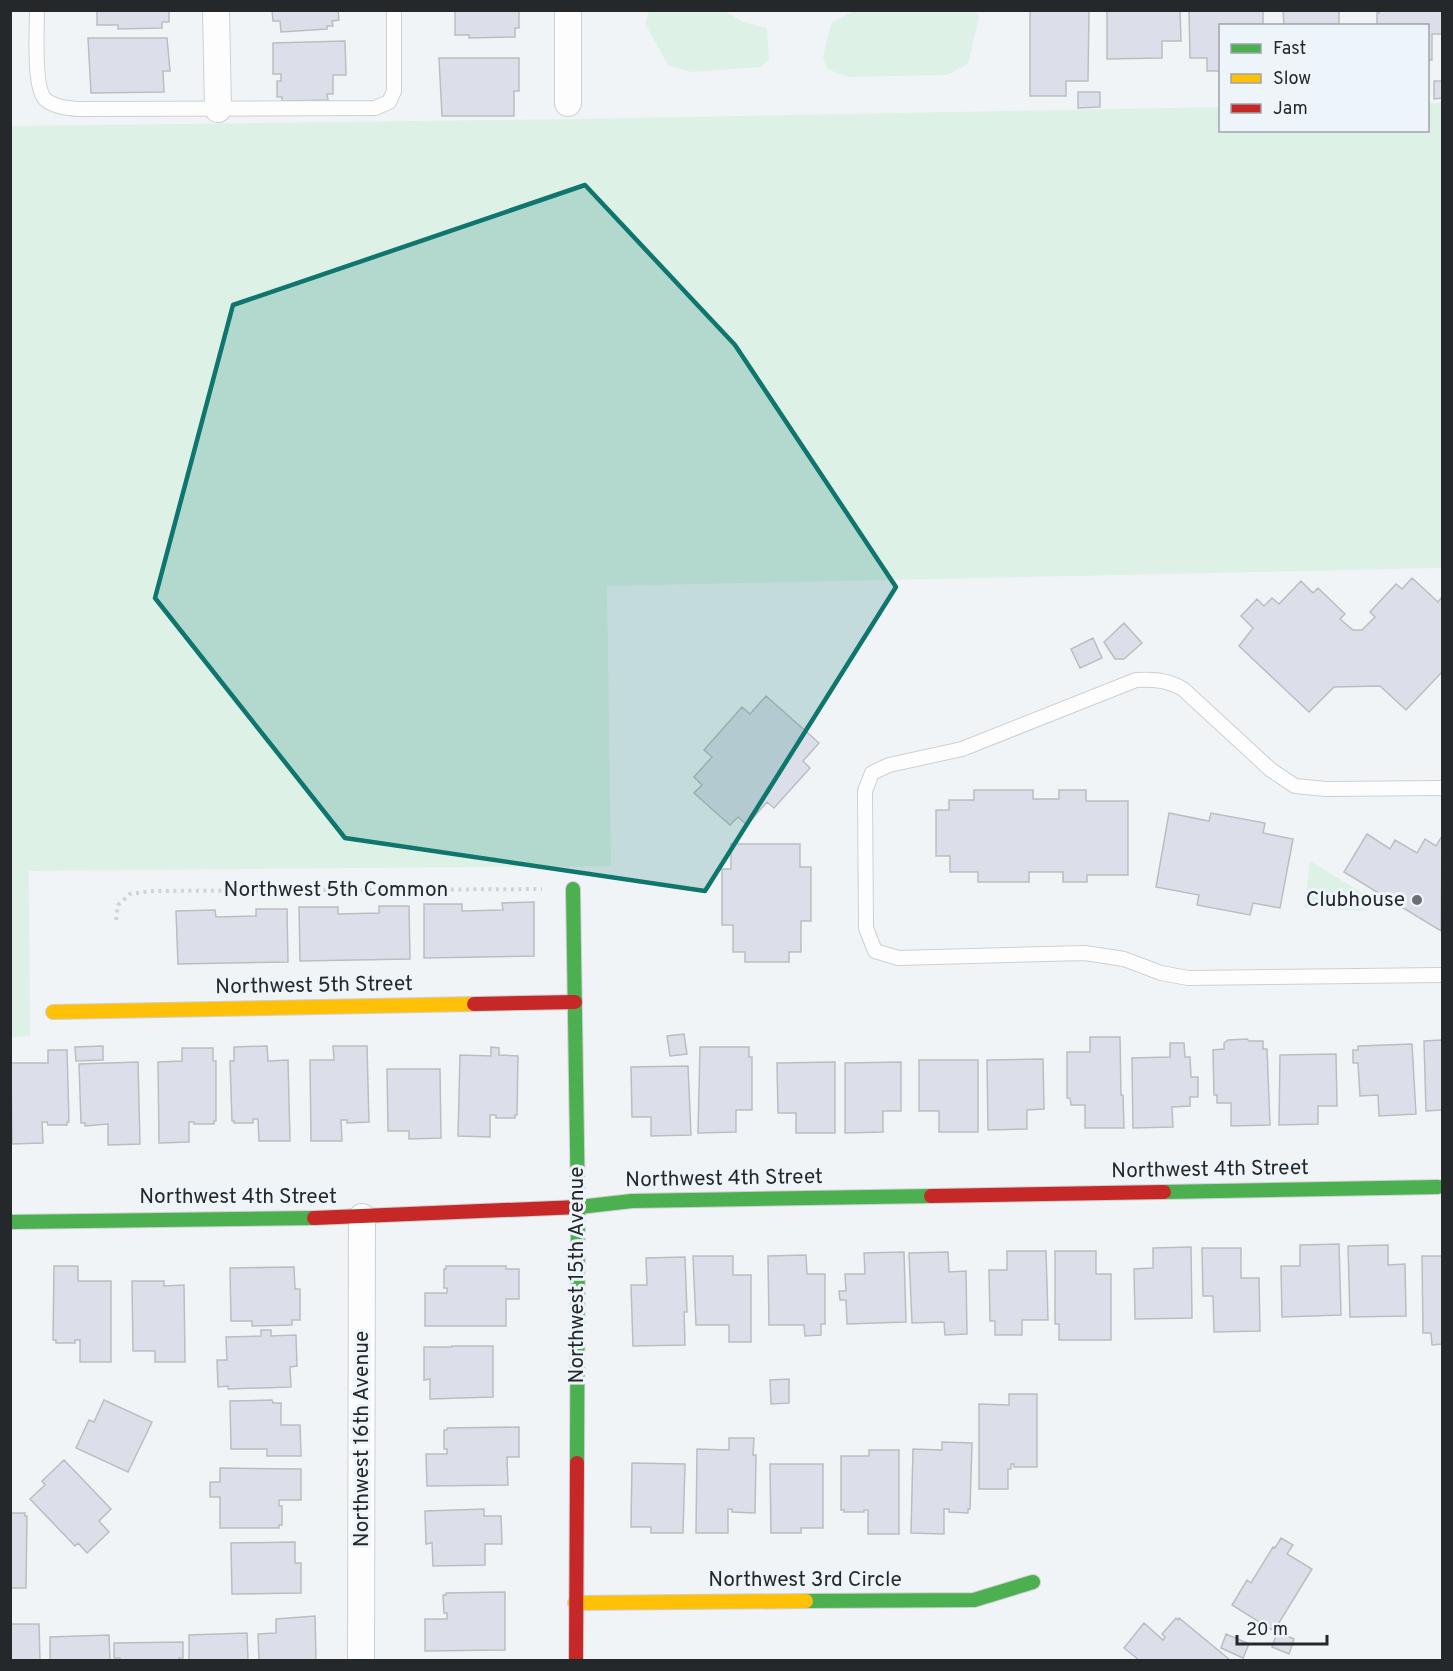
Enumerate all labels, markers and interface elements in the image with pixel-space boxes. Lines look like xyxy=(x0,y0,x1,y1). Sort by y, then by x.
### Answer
legend xyxy=(1219,24,1429,132)
text: Fast xyxy=(1273,38,1306,61)
text: Slow xyxy=(1273,68,1311,91)
text: Jam xyxy=(1273,98,1308,121)
street label: Northwest 5th Common xyxy=(224,877,448,904)
place label: Clubhouse xyxy=(1306,887,1405,914)
marker: Clubhouse xyxy=(1410,893,1424,907)
street label: Northwest 5th Street xyxy=(215,971,413,1001)
street label: Northwest 4th Street xyxy=(1111,1155,1309,1185)
street label: Northwest 4th Street xyxy=(625,1164,823,1194)
street label: Northwest 15th Avenue xyxy=(564,1166,591,1384)
street label: Northwest 4th Street xyxy=(139,1184,337,1211)
street label: Northwest 16th Avenue xyxy=(349,1331,376,1547)
street label: Northwest 3rd Circle xyxy=(708,1567,902,1594)
scale bar xyxy=(1237,1608,1327,1646)
text: 20 m xyxy=(1246,1619,1288,1642)

